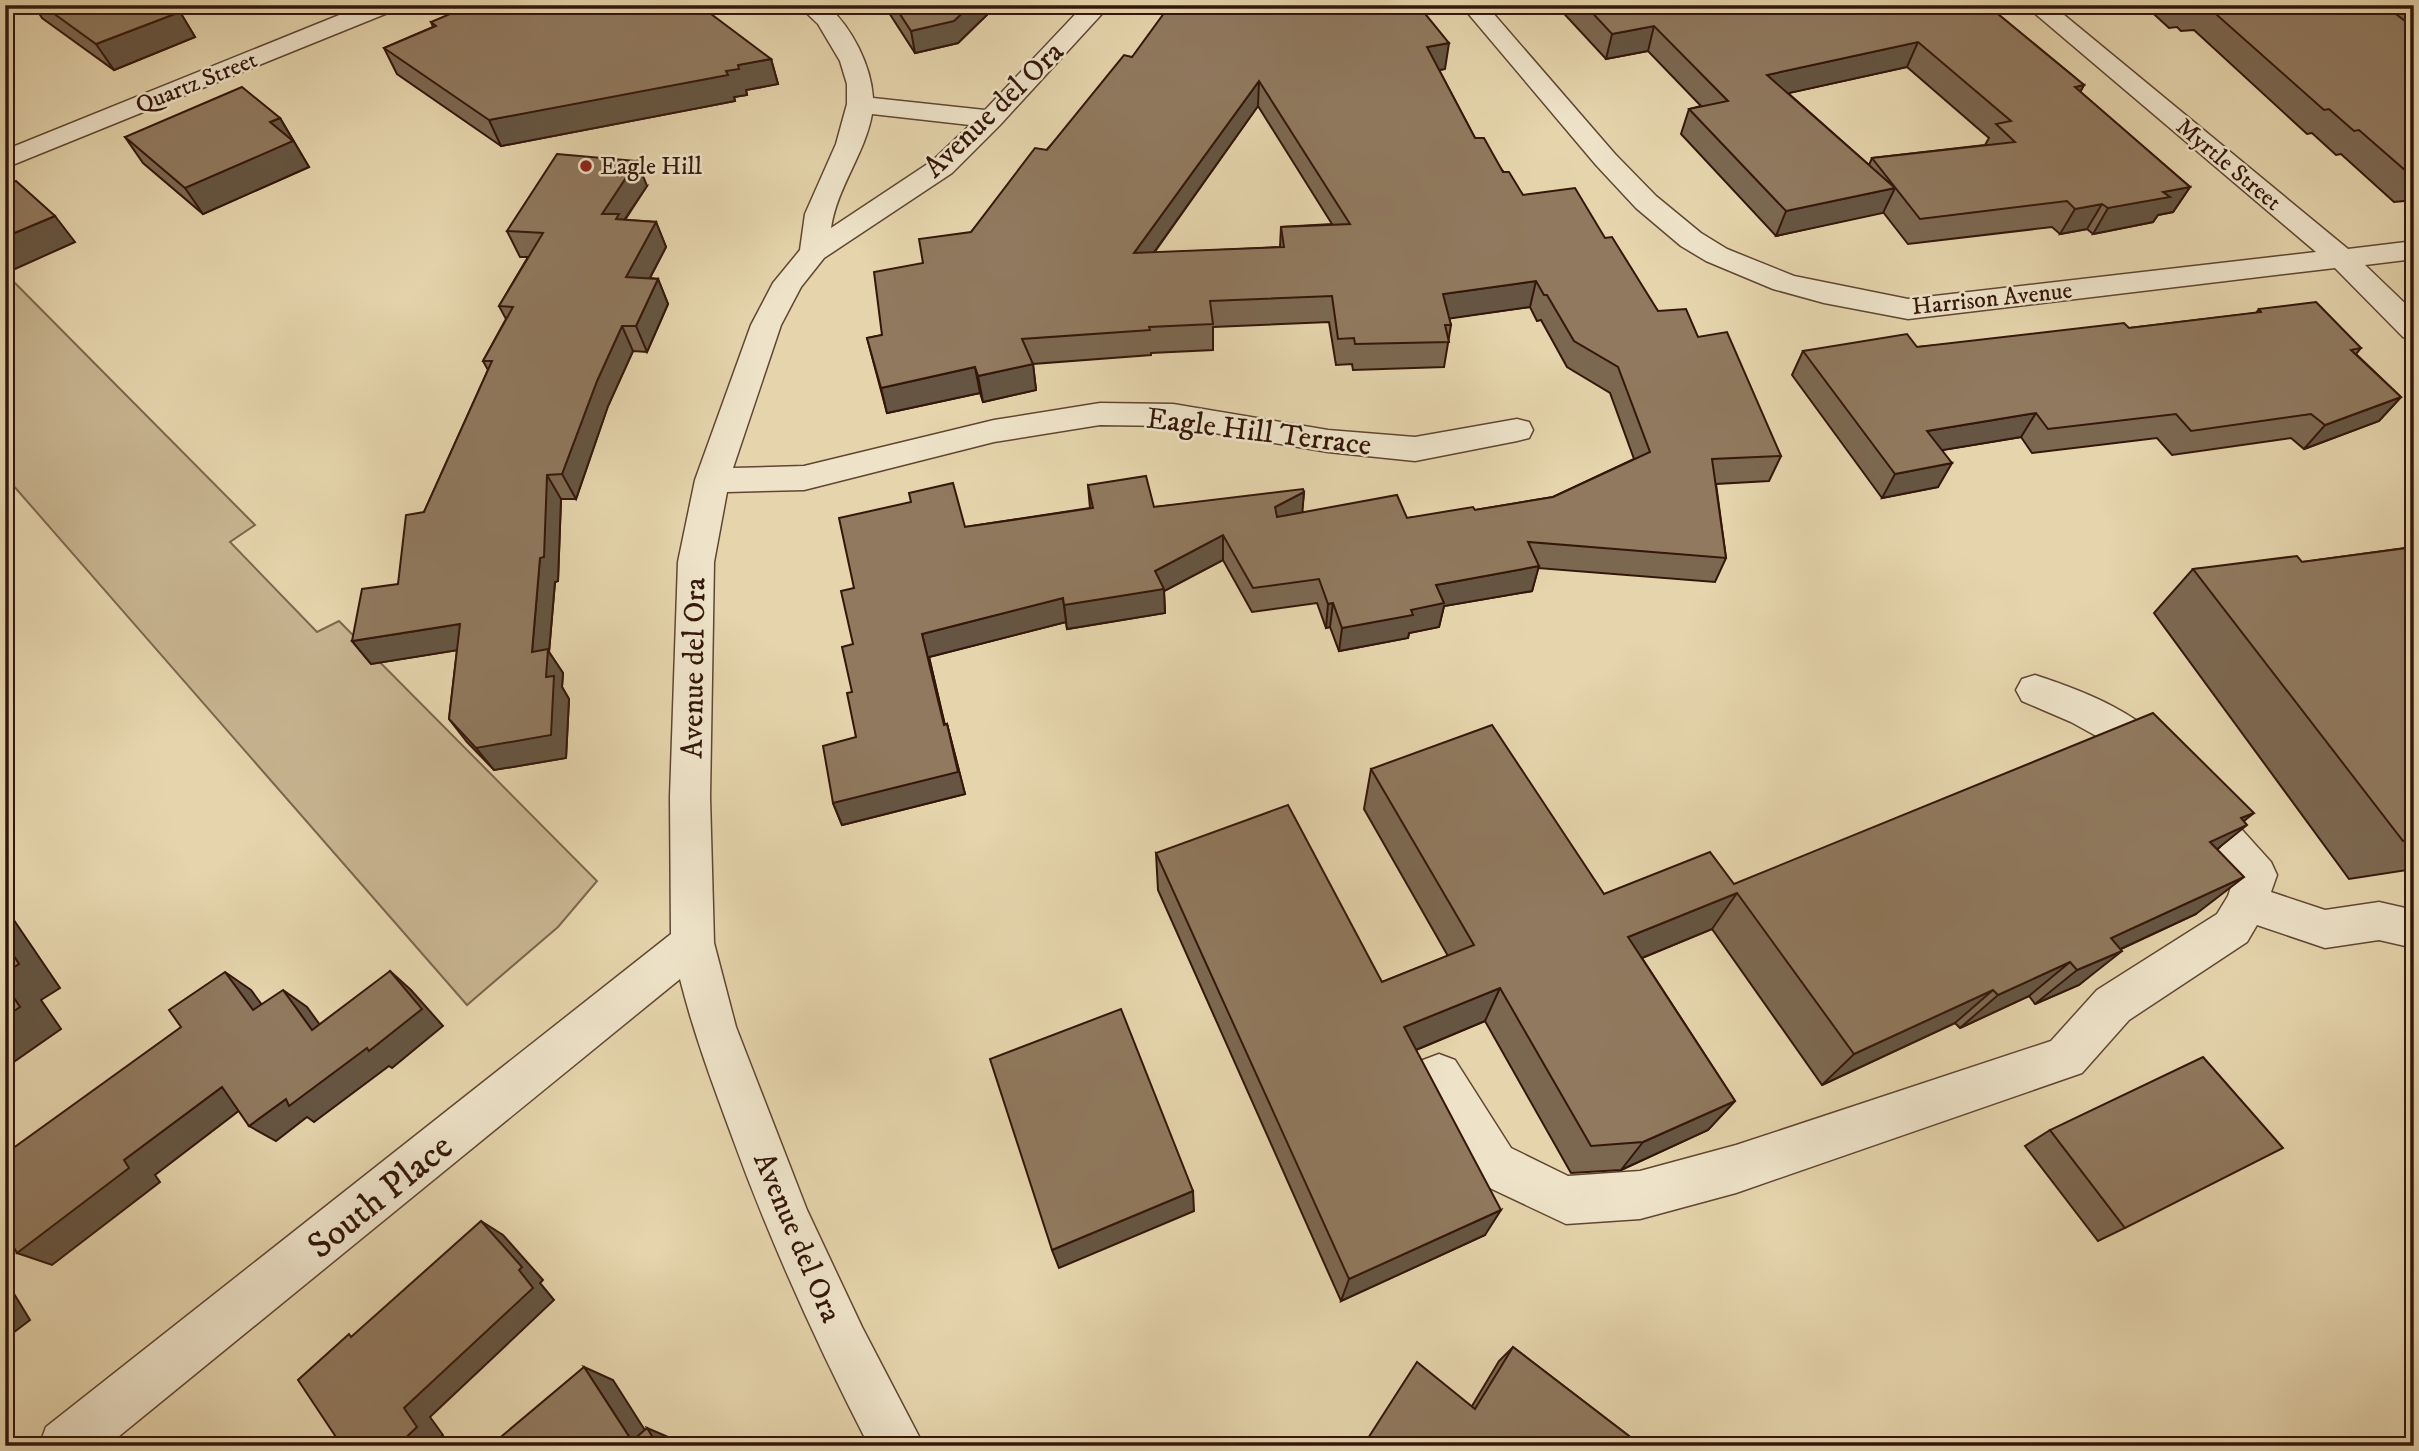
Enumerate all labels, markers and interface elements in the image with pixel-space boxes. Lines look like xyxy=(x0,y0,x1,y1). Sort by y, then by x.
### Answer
street label: Avenue del Ora xyxy=(916,34,1072,186)
street label: Quartz Street xyxy=(131,45,262,121)
street label: Myrtle Street xyxy=(2170,112,2287,218)
place label: Eagle Hill xyxy=(600,152,703,182)
marker: Eagle Hill xyxy=(578,158,594,174)
street label: Harrison Avenue xyxy=(1910,276,2074,322)
street label: Eagle Hill Terrace xyxy=(1144,400,1373,465)
street label: Avenue del Ora xyxy=(674,577,715,759)
street label: South Place xyxy=(298,1124,463,1270)
street label: Avenue del Ora xyxy=(744,1147,849,1328)

